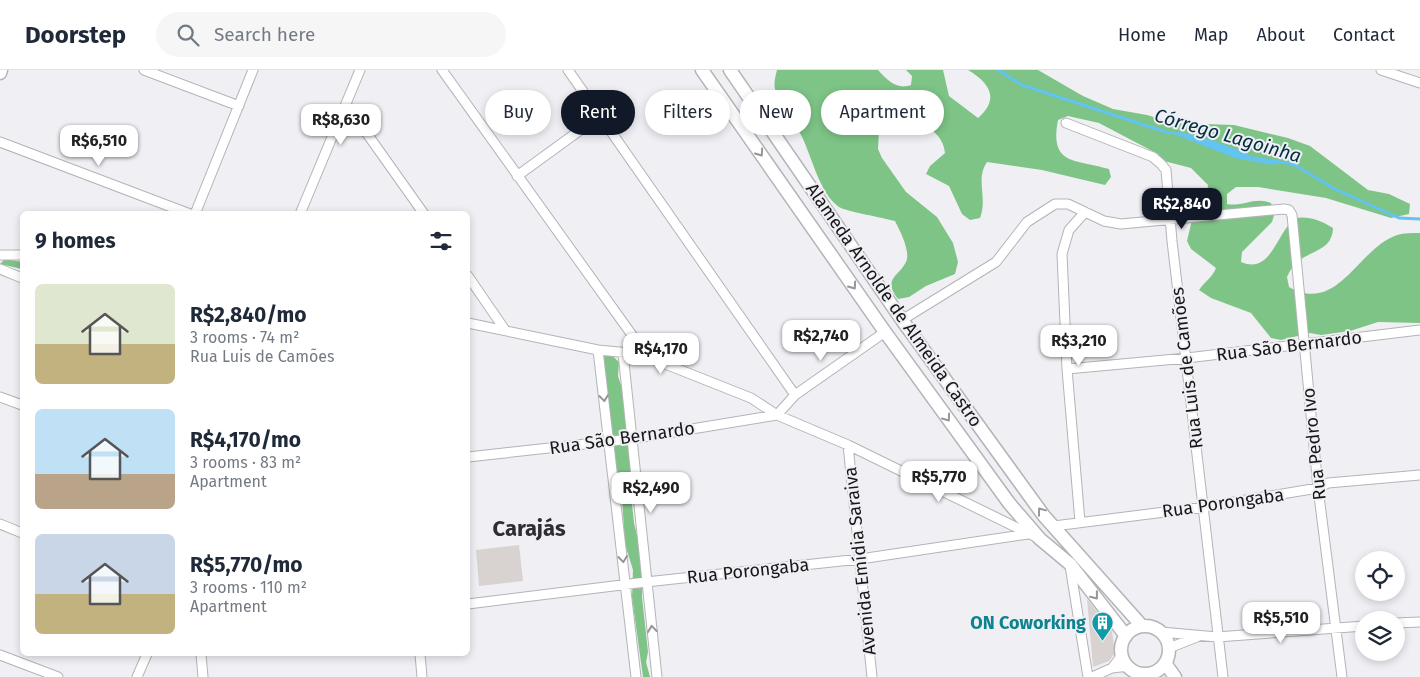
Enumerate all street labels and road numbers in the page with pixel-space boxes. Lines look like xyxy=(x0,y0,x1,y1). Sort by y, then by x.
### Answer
street label: Alameda Arnolde de Almeida Castro xyxy=(801,179,987,431)
street label: Rua Luis de Camões xyxy=(1166,286,1208,450)
street label: Rua São Bernardo xyxy=(1215,326,1363,366)
street label: Rua Pedro Ivo xyxy=(1297,387,1331,501)
street label: Rua São Bernardo xyxy=(548,417,696,459)
street label: Avenida Emídia Saraiva xyxy=(839,466,881,656)
street label: Rua Porongaba xyxy=(1161,484,1285,522)
street label: Rua Porongaba xyxy=(686,554,810,588)

